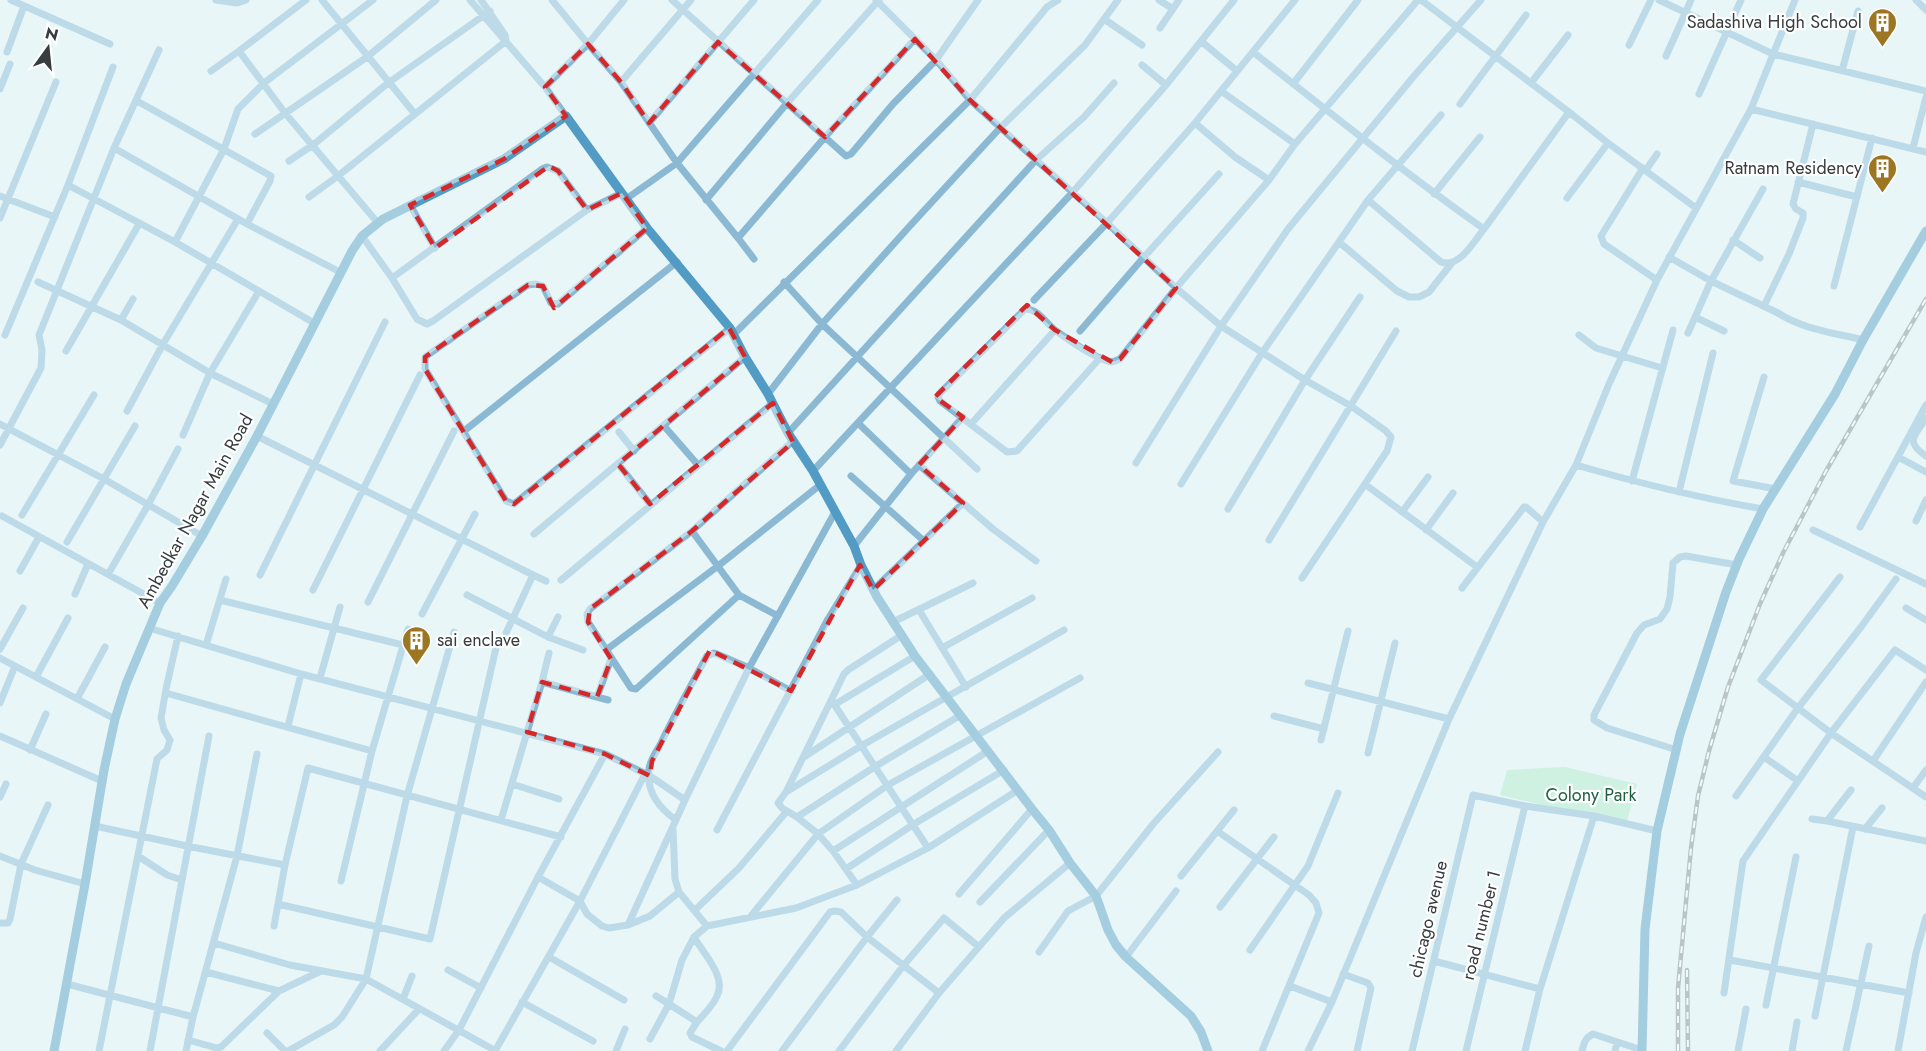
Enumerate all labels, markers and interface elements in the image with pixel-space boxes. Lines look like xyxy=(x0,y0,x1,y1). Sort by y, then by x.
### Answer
building icon: Sadashiva High School xyxy=(1867,6,1899,48)
place label: Sadashiva High School xyxy=(1687,9,1862,35)
north arrow xyxy=(18,18,78,78)
text: N xyxy=(43,21,61,47)
building icon: Ratnam Residency xyxy=(1867,152,1899,194)
place label: Ratnam Residency xyxy=(1725,155,1862,181)
street label: Ambedkar Nagar Main Road xyxy=(131,409,259,613)
building icon: sai enclave xyxy=(400,624,432,666)
place label: sai enclave xyxy=(437,627,520,653)
park label: Colony Park xyxy=(1546,782,1637,808)
street label: chicago avenue xyxy=(1402,858,1454,980)
street label: road number 1 xyxy=(1455,867,1507,983)

